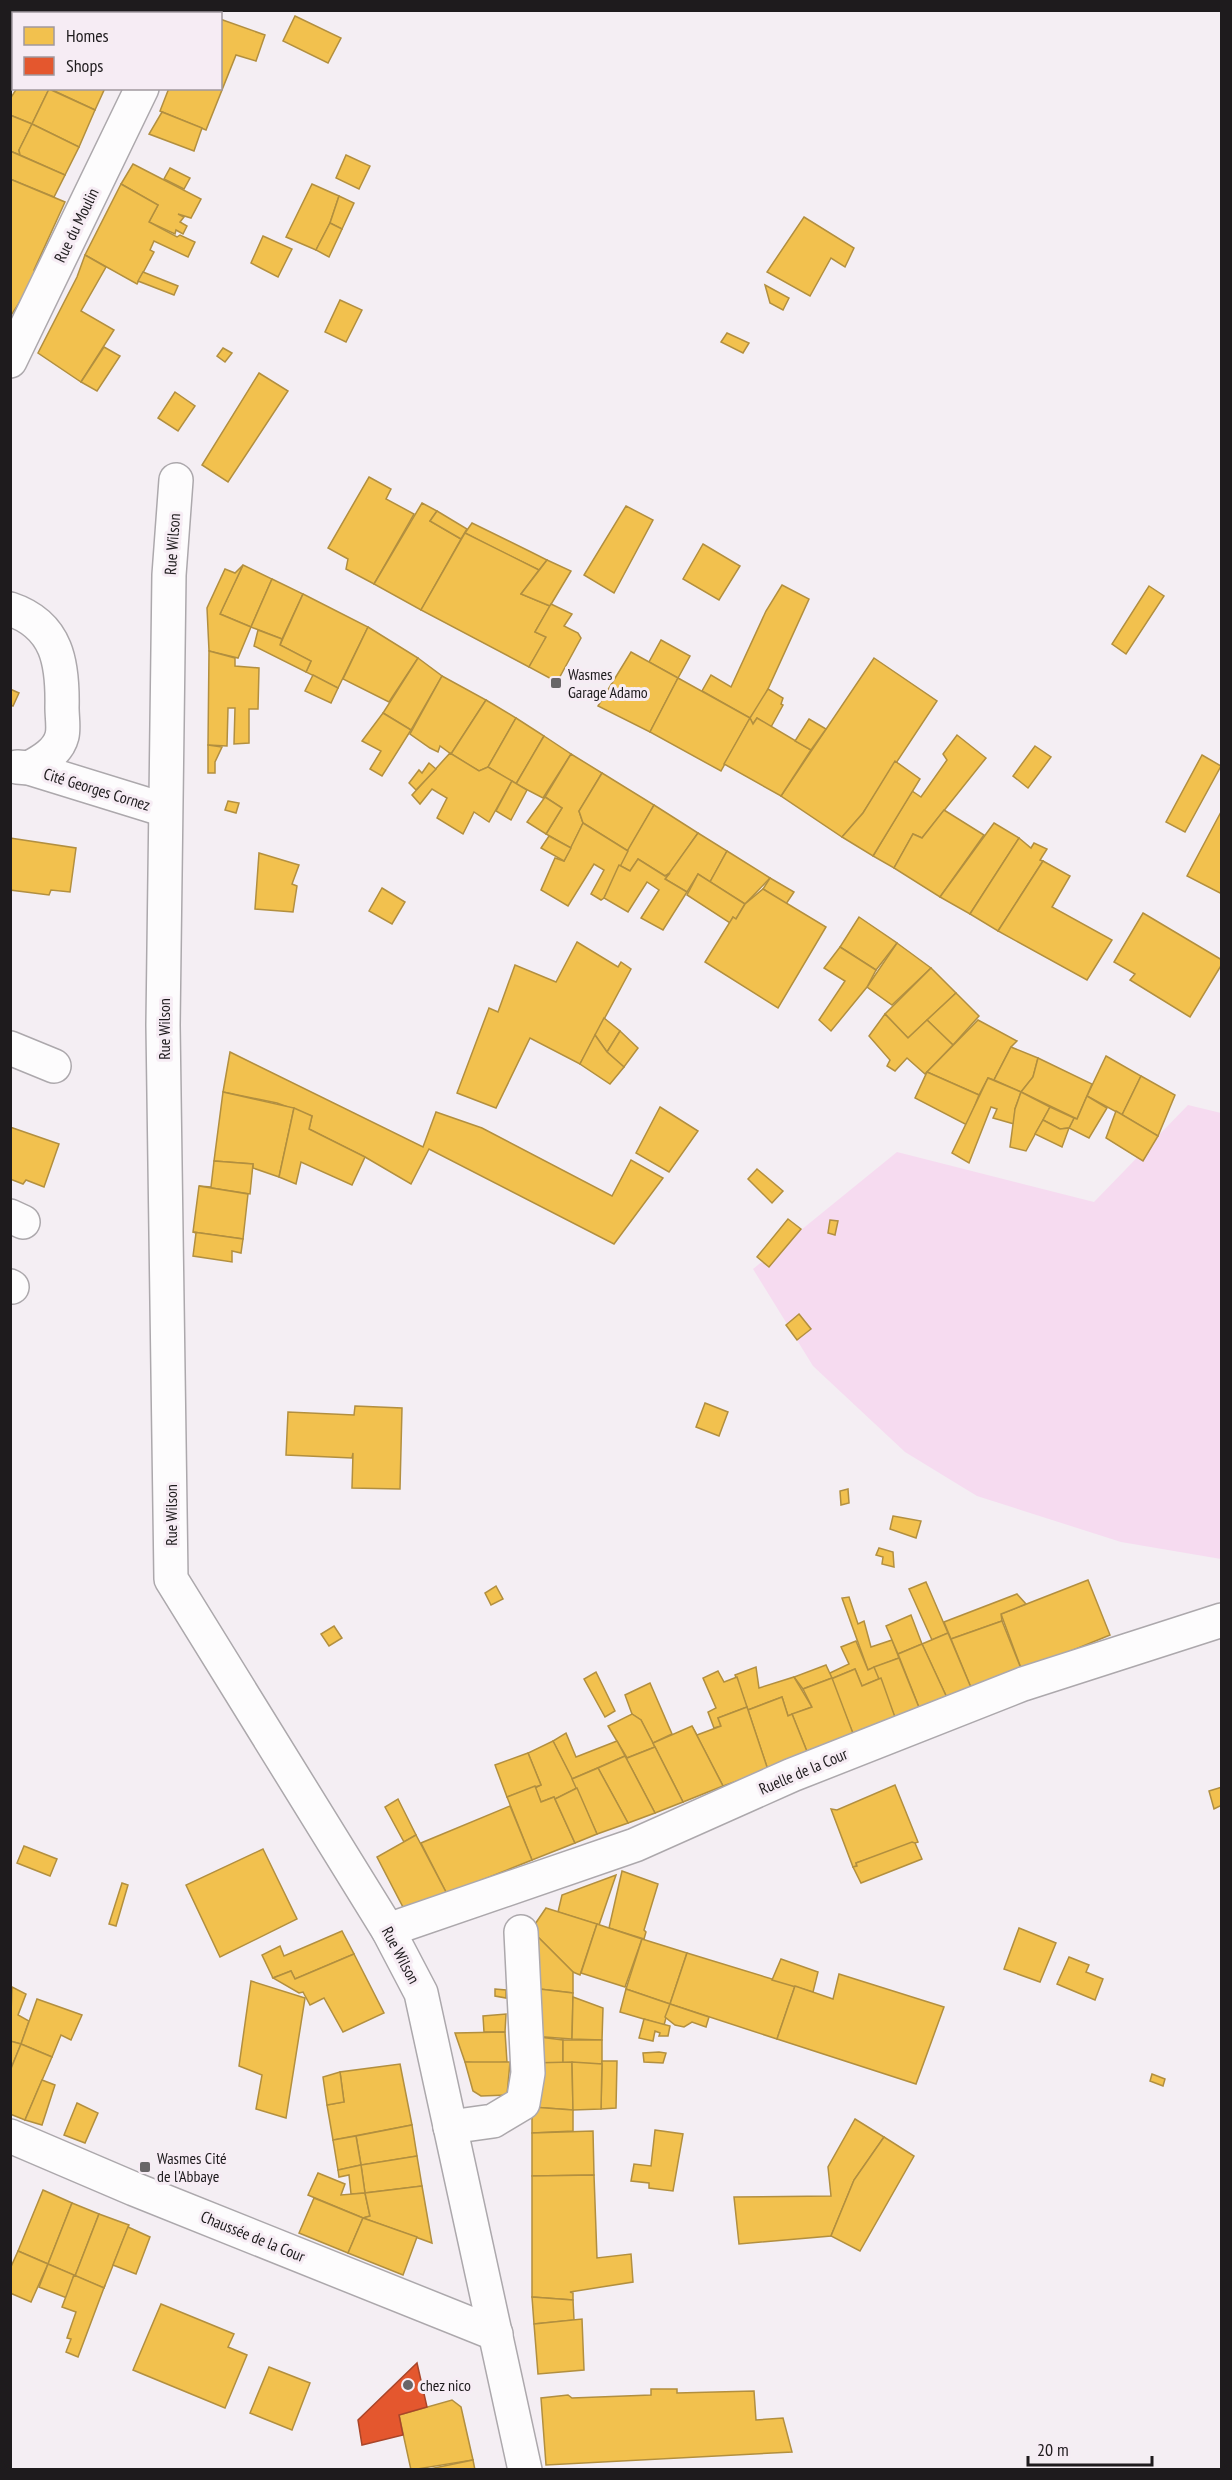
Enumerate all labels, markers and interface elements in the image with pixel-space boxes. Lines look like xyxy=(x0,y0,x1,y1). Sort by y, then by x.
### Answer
legend xyxy=(12,12,222,90)
text: Homes xyxy=(66,24,109,47)
text: Shops xyxy=(66,54,103,77)
street label: Rue du Moulin xyxy=(49,185,103,265)
street label: Rue Wilson xyxy=(160,513,184,575)
place label: Wasmes Garage Adamo xyxy=(568,664,648,702)
marker: Wasmes Garage Adamo xyxy=(549,676,563,690)
street label: Cité Georges Cornez xyxy=(41,763,153,815)
street label: Rue Wilson xyxy=(154,998,174,1060)
street label: Rue Wilson xyxy=(161,1484,181,1546)
street label: Ruelle de la Cour xyxy=(756,1743,851,1799)
street label: Rue Wilson xyxy=(378,1923,424,1987)
place label: Wasmes Cité de l'Abbaye xyxy=(157,2148,227,2186)
marker: Wasmes Cité de l'Abbaye xyxy=(138,2160,152,2174)
street label: Chaussée de la Cour xyxy=(198,2206,309,2266)
place label: chez nico xyxy=(420,2375,471,2395)
marker: chez nico xyxy=(401,2378,415,2392)
scale bar xyxy=(1028,2429,1152,2467)
text: 20 m xyxy=(1037,2438,1069,2461)

